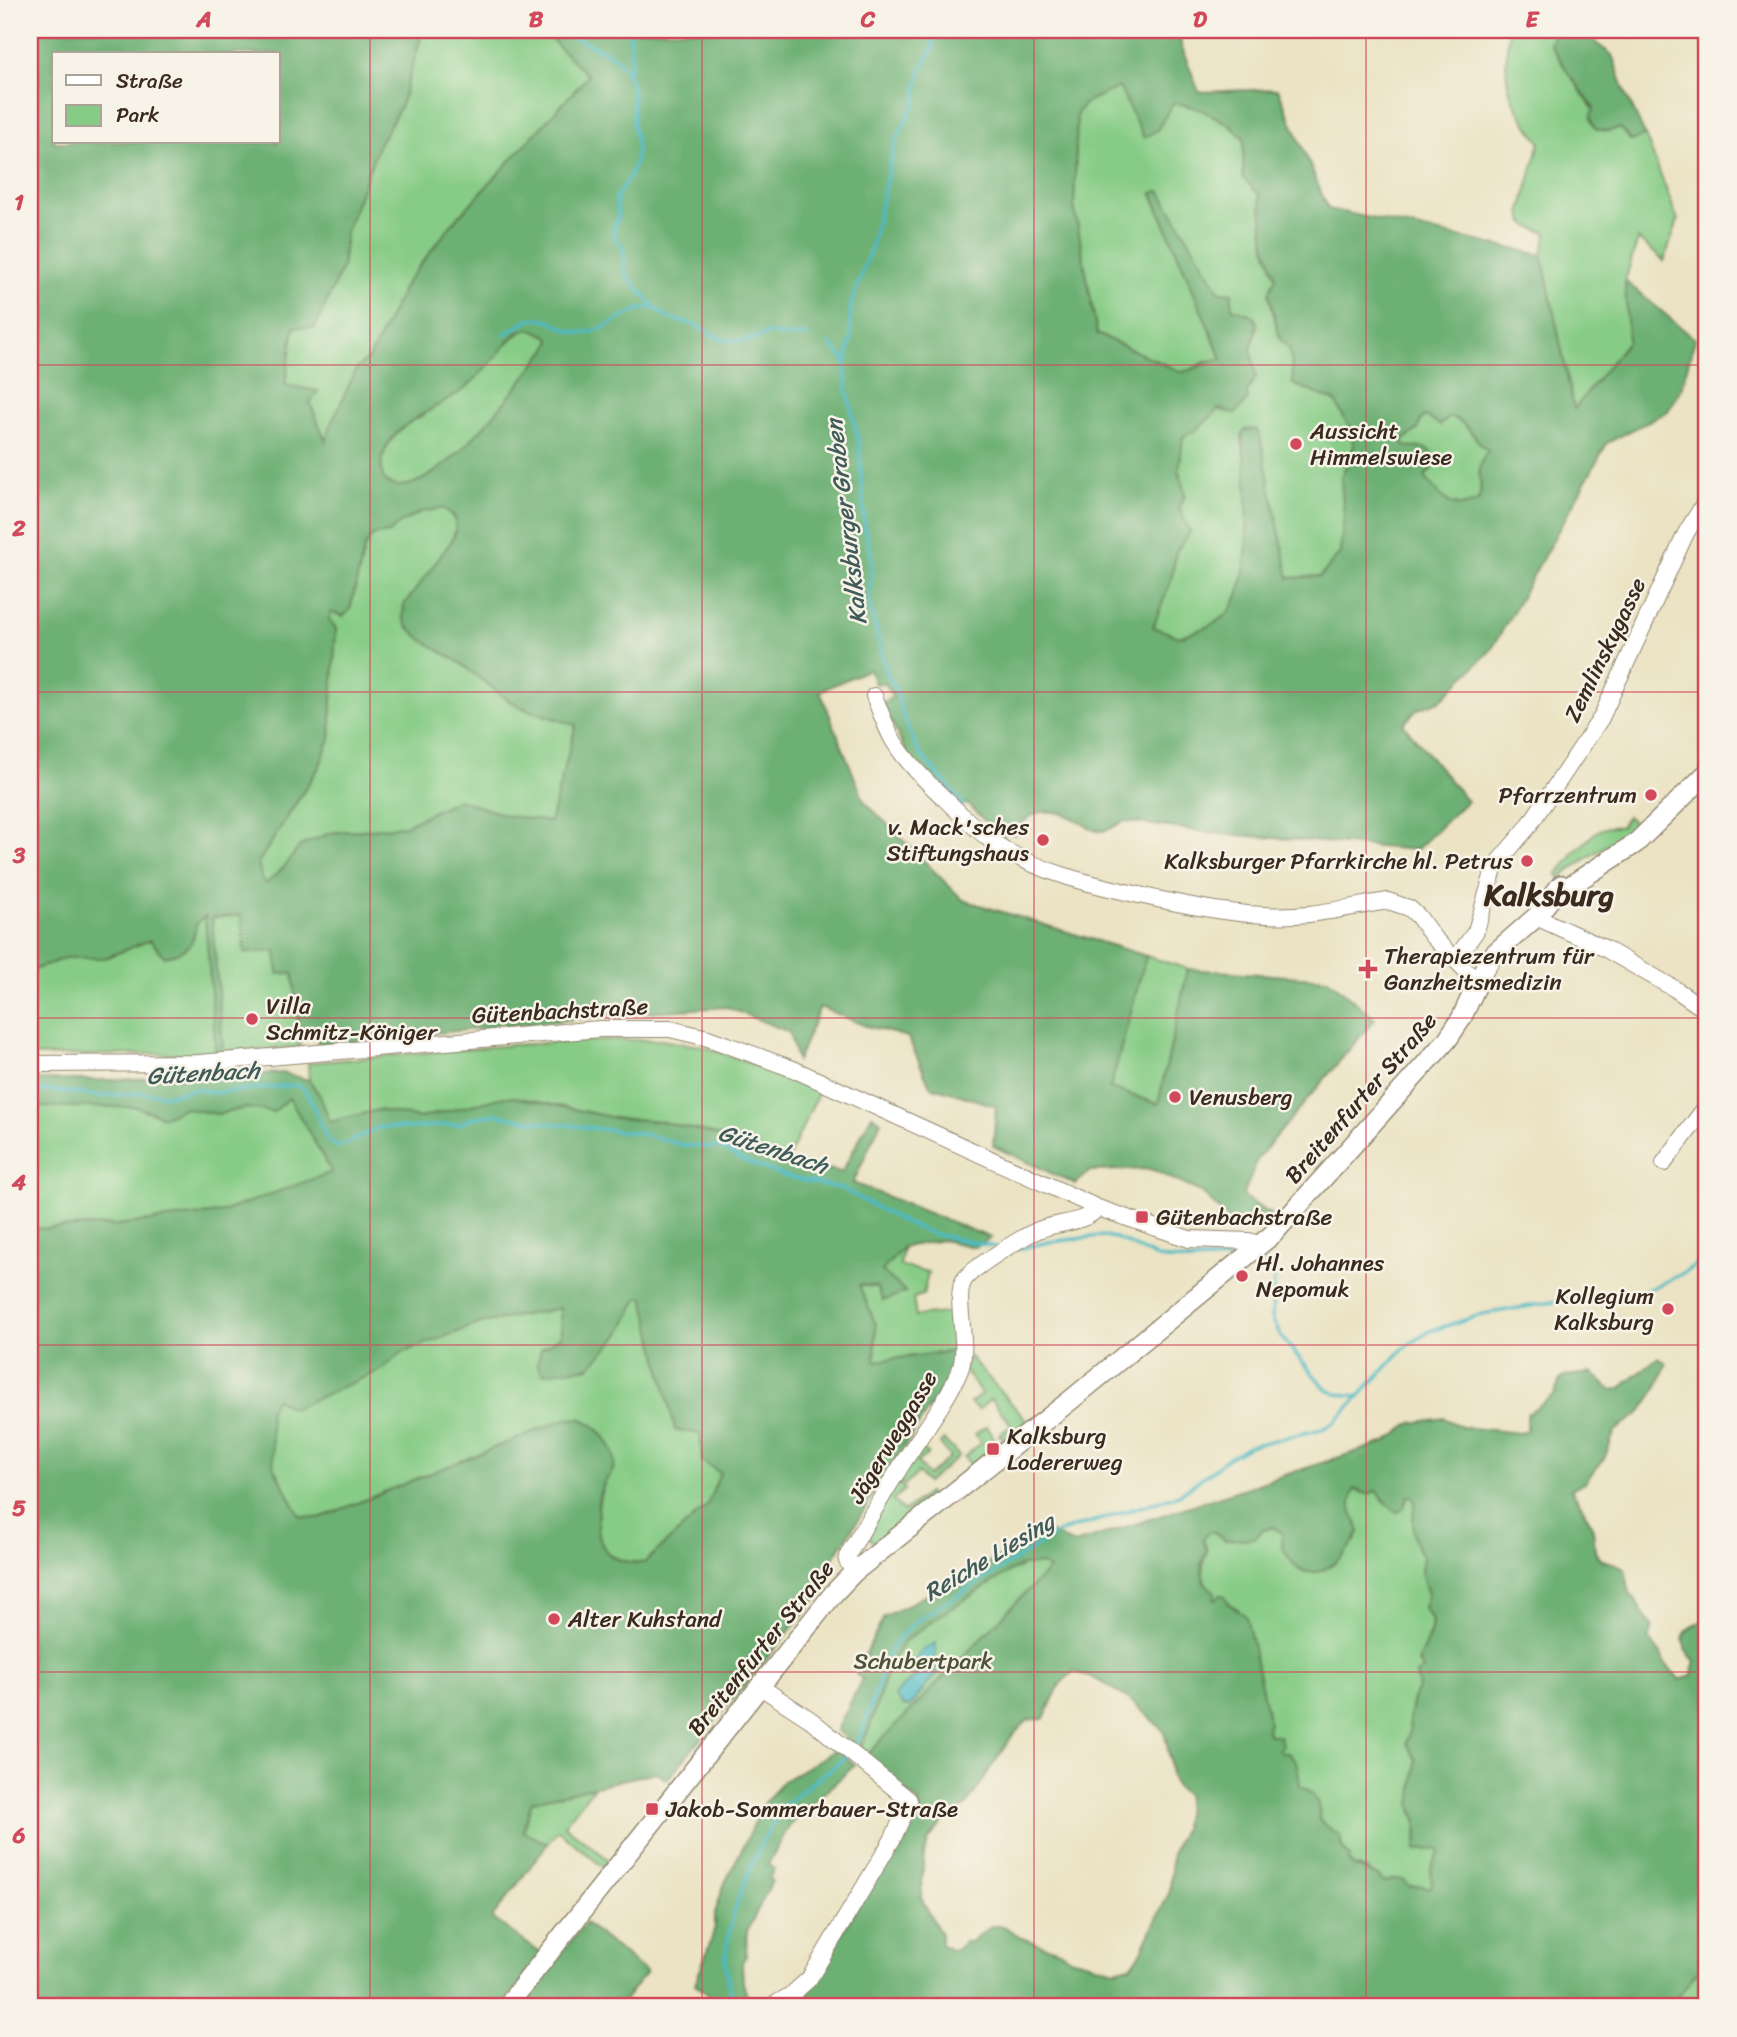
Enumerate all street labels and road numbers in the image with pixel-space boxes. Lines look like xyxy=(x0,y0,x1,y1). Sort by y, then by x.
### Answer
street label: Zemlinskygasse xyxy=(1552,570,1658,730)
street label: Gütenbachstraße xyxy=(471,986,649,1036)
street label: Breitenfurter Straße xyxy=(1274,1002,1448,1193)
street label: Jägerweggasse xyxy=(836,1362,949,1513)
street label: Breitenfurter Straße xyxy=(677,1551,845,1745)

